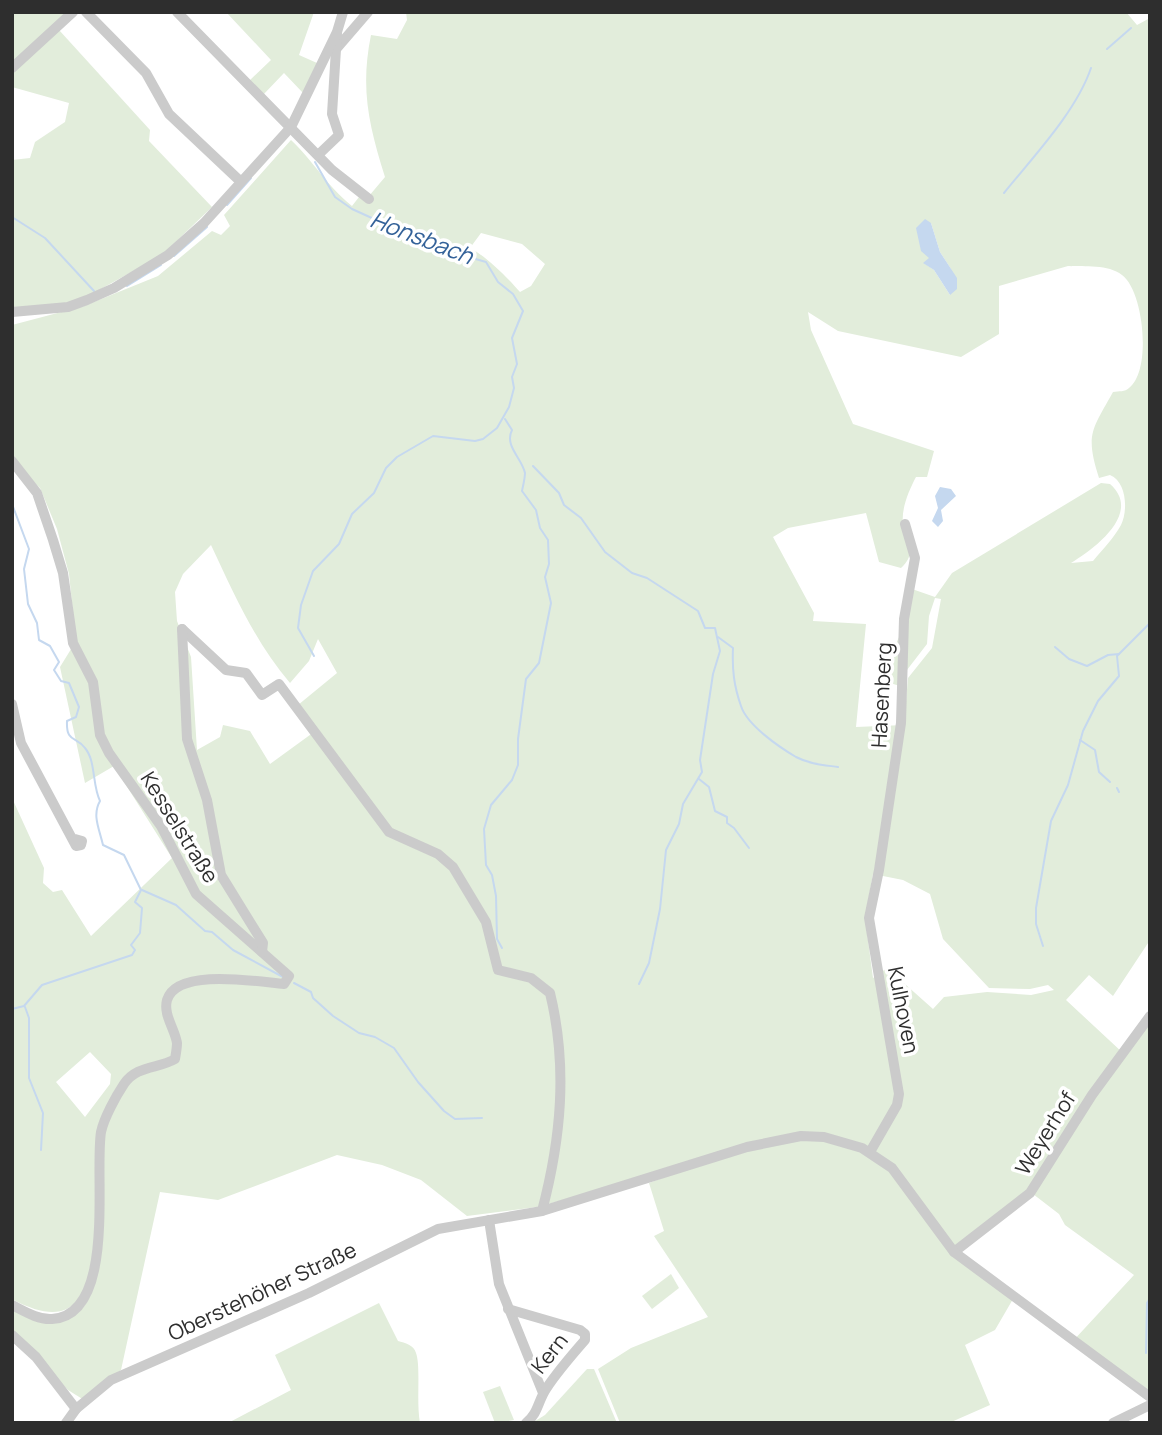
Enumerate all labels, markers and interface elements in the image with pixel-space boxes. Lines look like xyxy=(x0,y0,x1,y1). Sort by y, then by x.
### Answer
water label: Honsbach xyxy=(366,203,479,272)
street label: Hasenberg xyxy=(864,641,898,749)
street label: Kesselstraße xyxy=(135,766,225,888)
street label: Kulhoven xyxy=(882,964,926,1056)
street label: Weyerhof xyxy=(1008,1086,1082,1180)
street label: Oberstehöher Straße xyxy=(163,1235,361,1347)
street label: Kern xyxy=(524,1327,574,1379)

